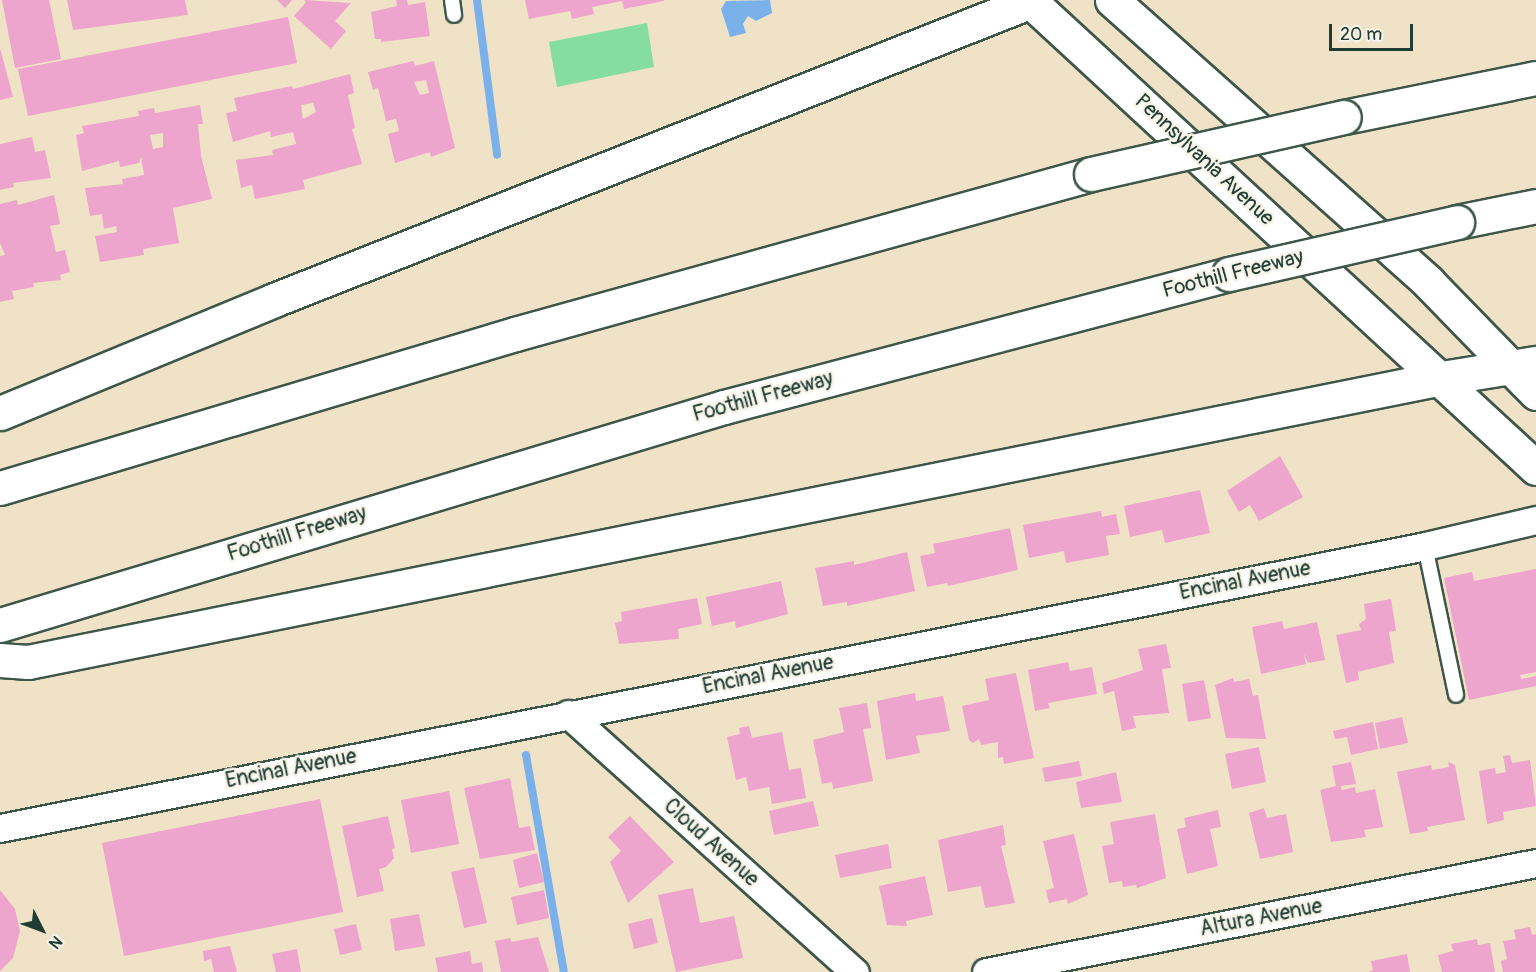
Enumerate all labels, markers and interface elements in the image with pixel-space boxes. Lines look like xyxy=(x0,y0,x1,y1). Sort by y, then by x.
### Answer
scale bar xyxy=(1332,12,1416,50)
text: 20 m xyxy=(1340,23,1382,46)
street label: Pennsylvania Avenue xyxy=(1129,89,1279,231)
street label: Foothill Freeway xyxy=(1160,244,1306,304)
street label: Foothill Freeway xyxy=(690,366,836,428)
street label: Foothill Freeway xyxy=(224,501,370,567)
street label: Encinal Avenue xyxy=(1177,556,1313,606)
street label: Encinal Avenue xyxy=(700,650,836,700)
street label: Encinal Avenue xyxy=(223,744,359,794)
street label: Cloud Avenue xyxy=(658,794,764,892)
street label: Altura Avenue xyxy=(1198,894,1324,942)
north arrow xyxy=(12,900,72,960)
text: N xyxy=(44,931,66,953)

